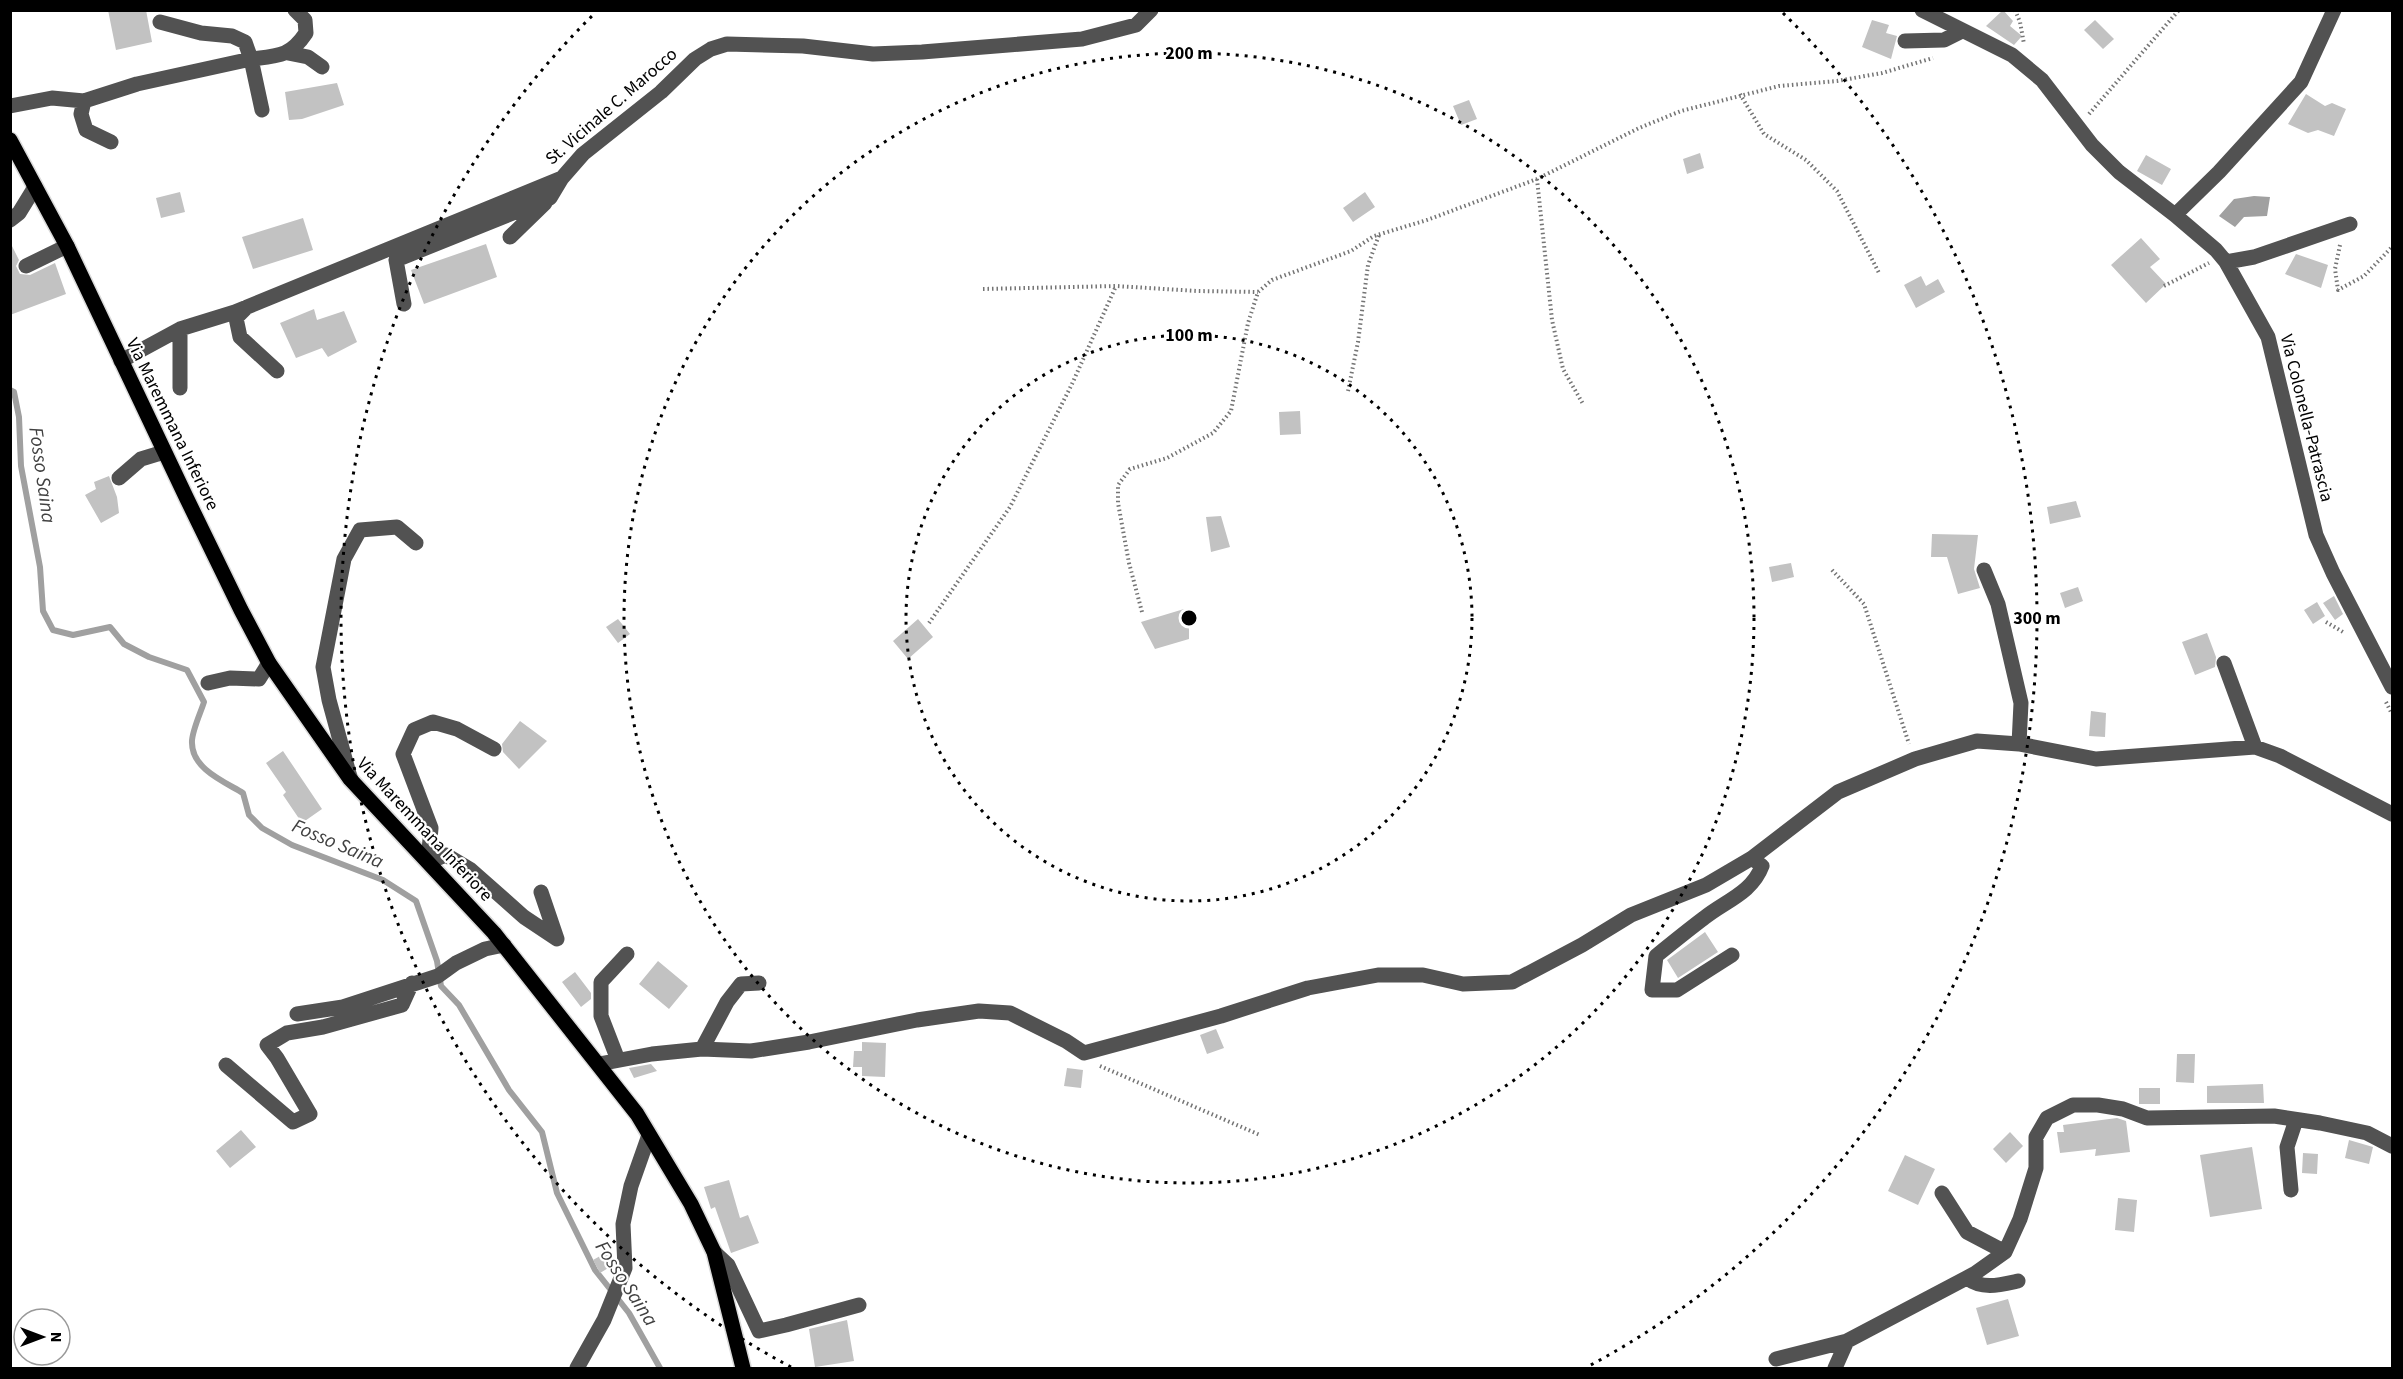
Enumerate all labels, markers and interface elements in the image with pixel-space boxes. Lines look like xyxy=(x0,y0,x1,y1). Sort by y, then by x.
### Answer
text: 200 m xyxy=(1165,41,1213,66)
street label: St. Vicinale C. Marocco xyxy=(540,42,683,171)
text: 100 m xyxy=(1165,323,1213,348)
street label: Via Colonella-Patrascia xyxy=(2274,332,2339,505)
street label: Via Maremmana Inferiore xyxy=(120,334,225,515)
water label: Fosso Saina xyxy=(21,425,63,525)
text: 300 m xyxy=(2013,606,2061,631)
centre of rings xyxy=(1179,608,1199,628)
street label: Via Maremmana Inferiore xyxy=(351,752,498,907)
water label: Fosso Saina xyxy=(288,812,388,876)
water label: Fosso Saina xyxy=(588,1235,664,1332)
north arrow xyxy=(12,1307,72,1367)
text: N xyxy=(45,1332,67,1342)

